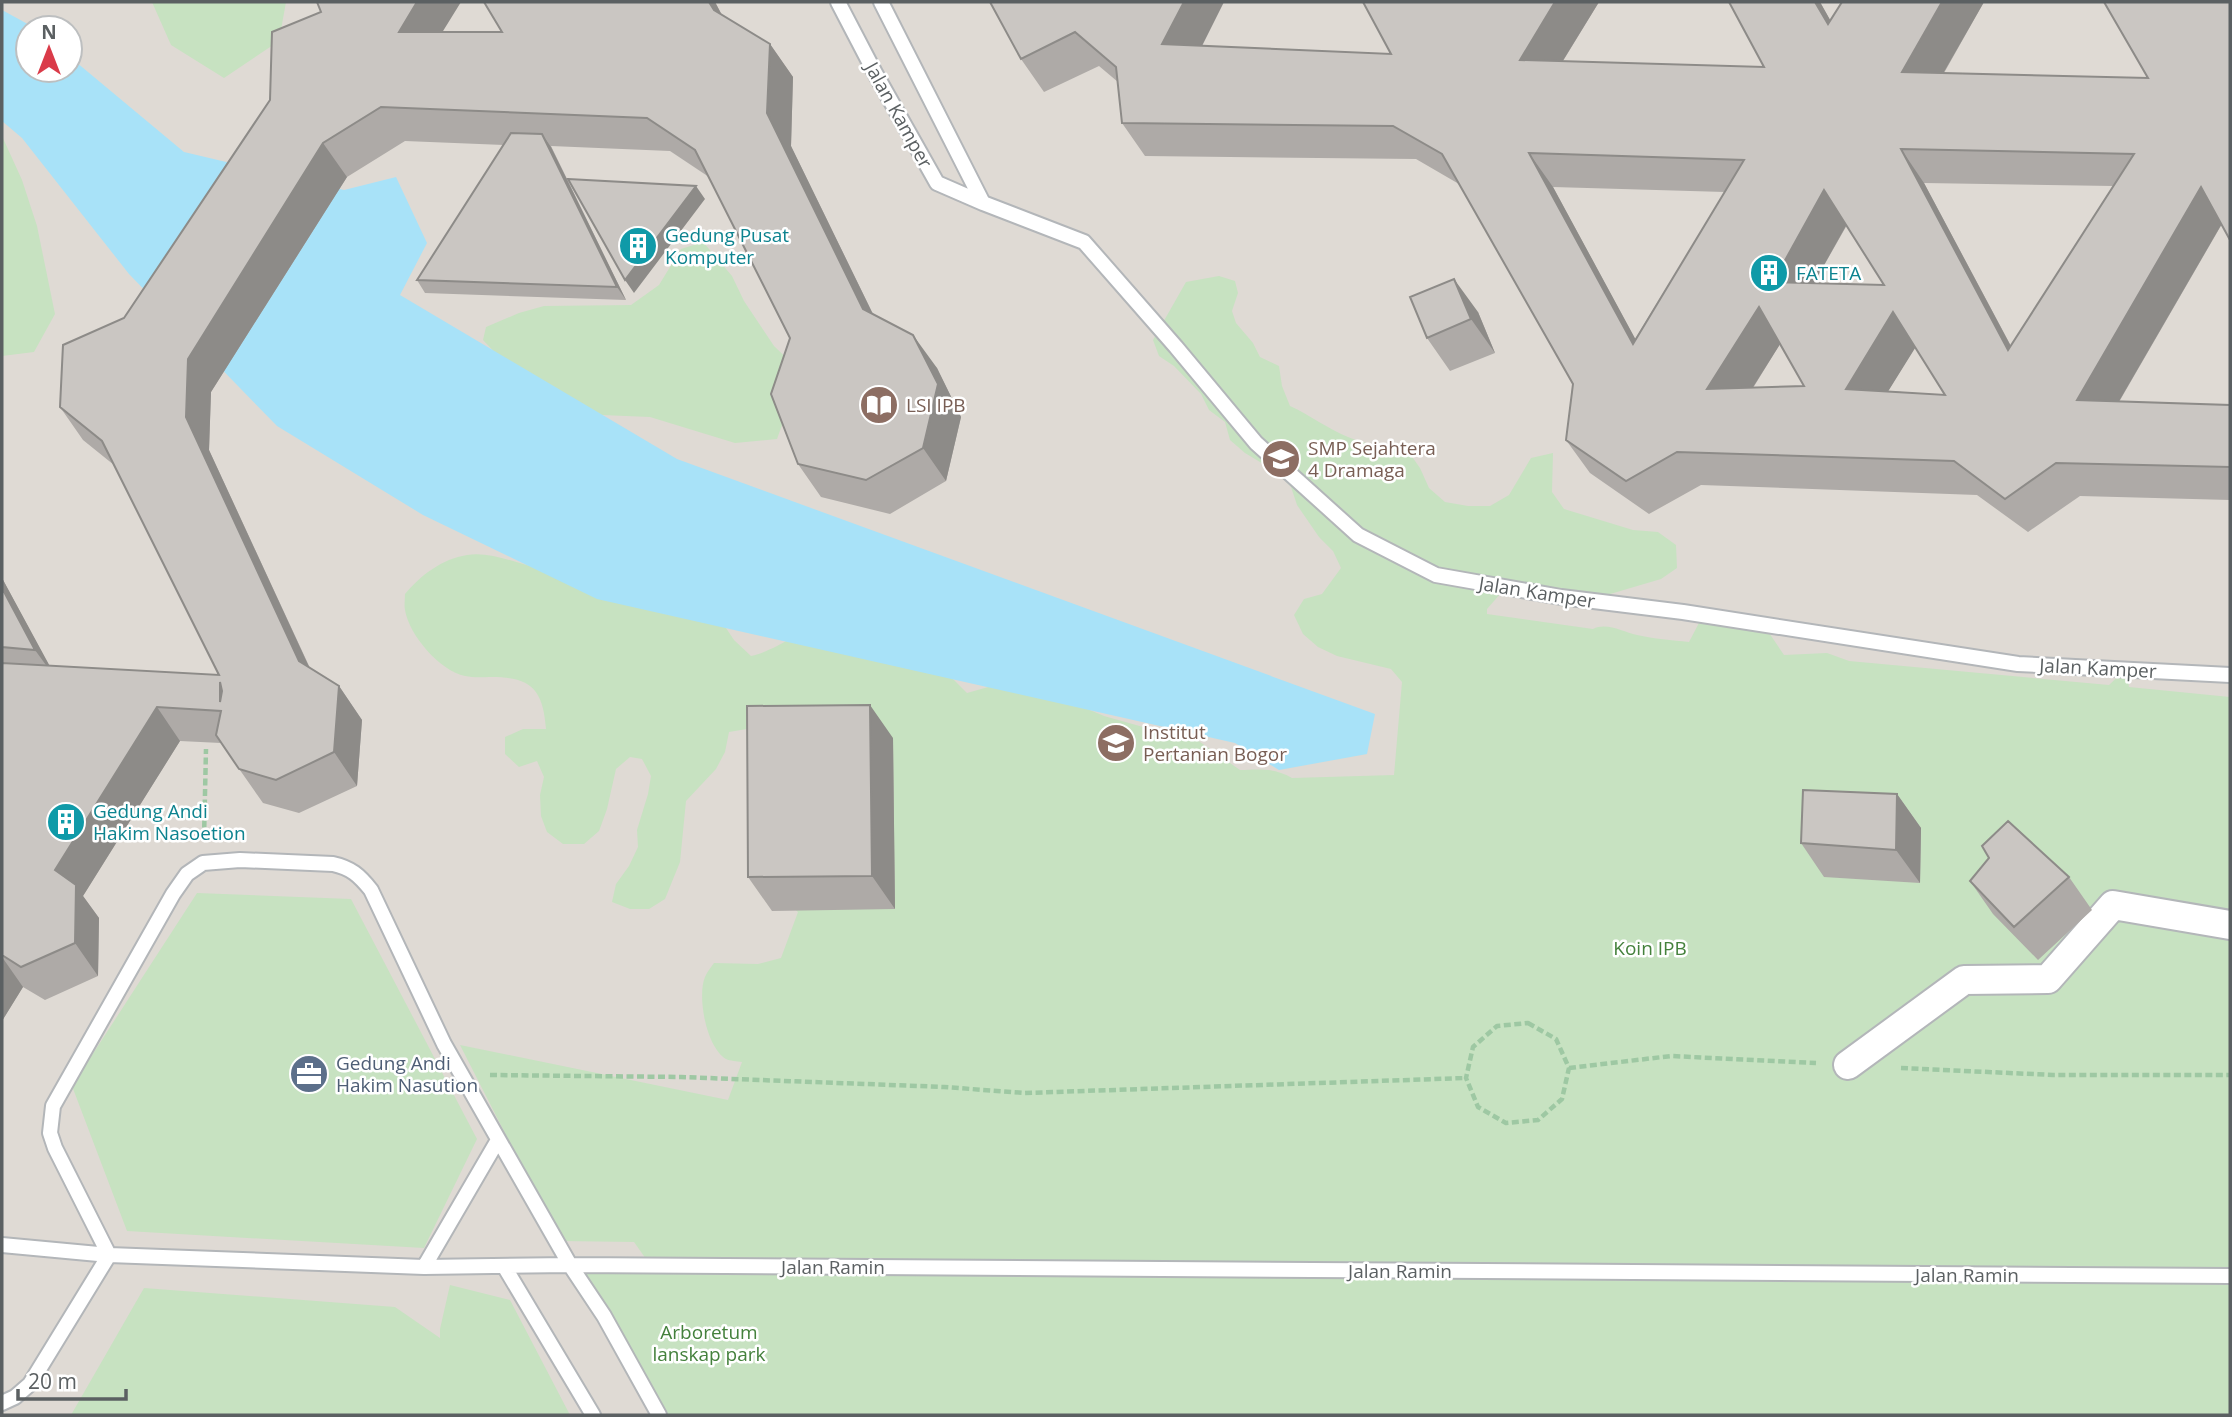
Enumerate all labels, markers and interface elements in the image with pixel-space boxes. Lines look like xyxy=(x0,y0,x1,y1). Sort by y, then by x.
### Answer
north arrow xyxy=(14,14,84,84)
text: N xyxy=(41,19,57,45)
street label: Jalan Kamper xyxy=(858,56,939,173)
place label: Gedung Pusat Komputer xyxy=(665,222,789,270)
building icon: Gedung Pusat Komputer xyxy=(617,225,659,267)
building icon: FATETA xyxy=(1748,252,1790,294)
place label: FATETA xyxy=(1796,260,1861,286)
library icon: LSI IPB xyxy=(858,384,900,426)
place label: LSI IPB xyxy=(906,392,966,418)
place label: SMP Sejahtera 4 Dramaga xyxy=(1308,435,1436,483)
school or university icon: SMP Sejahtera 4 Dramaga xyxy=(1260,438,1302,480)
street label: Jalan Kamper xyxy=(1475,570,1597,614)
street label: Jalan Kamper xyxy=(2037,652,2158,684)
place label: Institut Pertanian Bogor xyxy=(1143,719,1287,767)
school or university icon: Institut Pertanian Bogor xyxy=(1095,722,1137,764)
place label: Gedung Andi Hakim Nasoetion xyxy=(93,798,246,846)
building icon: Gedung Andi Hakim Nasoetion xyxy=(45,801,87,843)
park label: Koin IPB xyxy=(1613,935,1687,961)
place label: Gedung Andi Hakim Nasution xyxy=(336,1050,478,1098)
office icon: Gedung Andi Hakim Nasution xyxy=(288,1053,330,1095)
street label: Jalan Ramin xyxy=(779,1254,885,1280)
street label: Jalan Ramin xyxy=(1346,1258,1452,1284)
street label: Jalan Ramin xyxy=(1913,1262,2019,1288)
park label: Arboretum lanskap park xyxy=(652,1319,766,1367)
scale bar xyxy=(18,1358,126,1402)
text: 20 m xyxy=(28,1367,77,1395)

